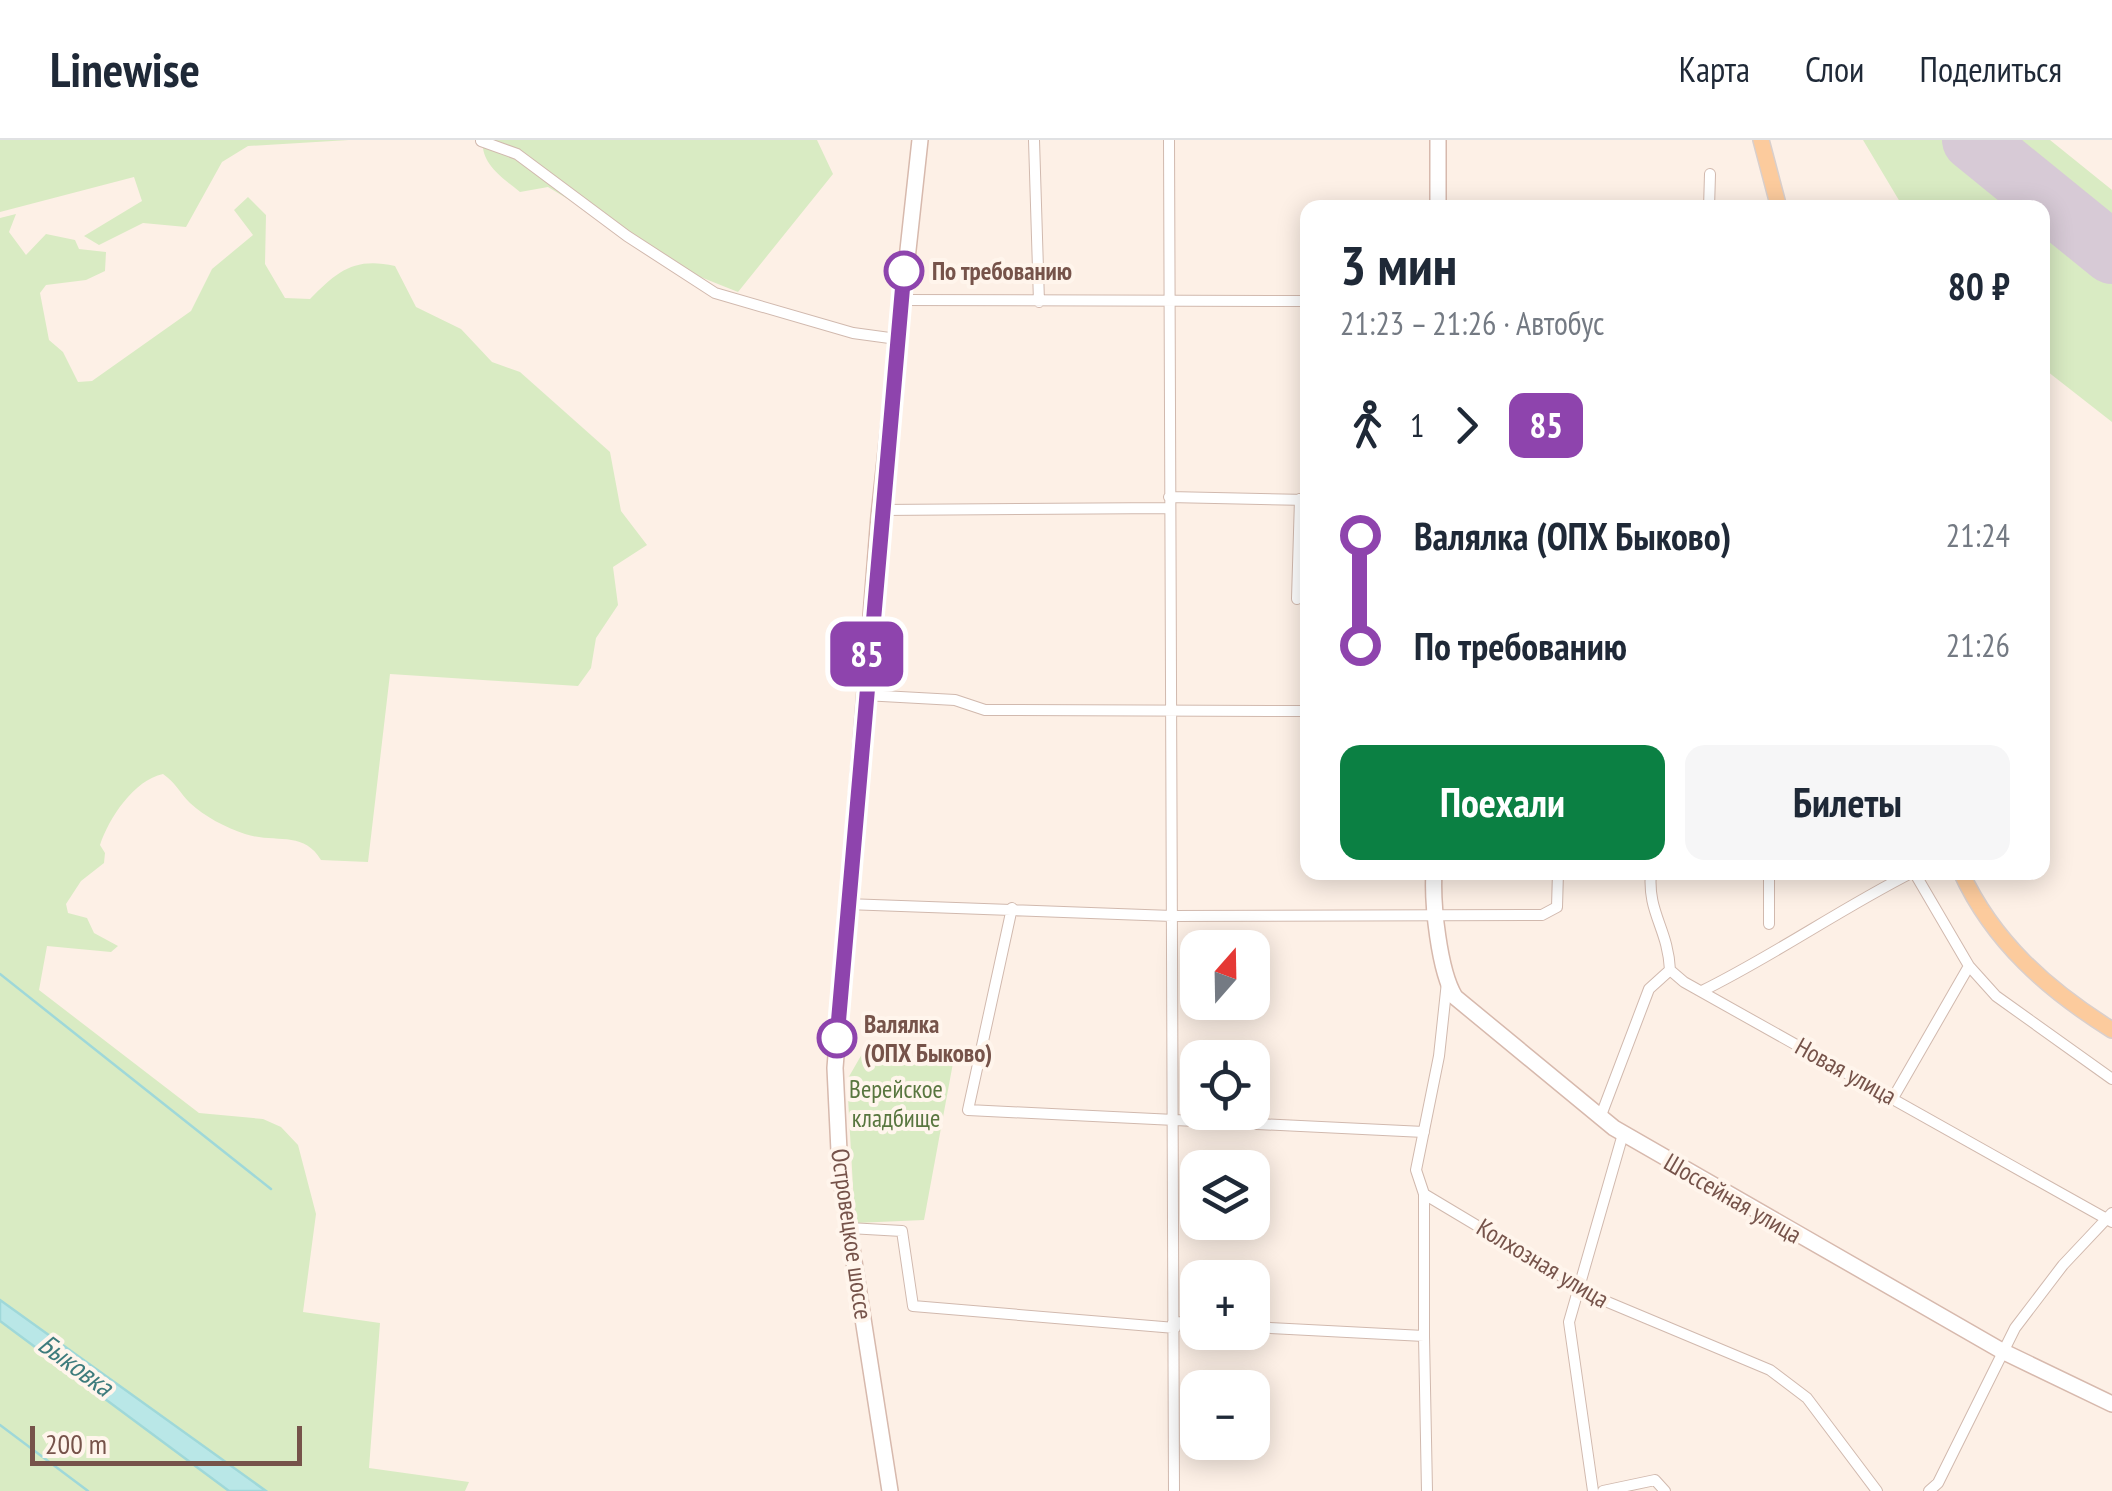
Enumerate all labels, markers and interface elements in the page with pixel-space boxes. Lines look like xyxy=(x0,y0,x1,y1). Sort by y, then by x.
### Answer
text: Linewise xyxy=(50,38,200,100)
text: Карта xyxy=(1679,46,1750,92)
text: Слои xyxy=(1805,46,1864,92)
text: Поделиться xyxy=(1919,46,2062,92)
text: 3 мин xyxy=(1340,229,1457,300)
marker: По требованию xyxy=(885,252,923,290)
place label: По требованию xyxy=(932,255,1072,287)
text: 80 ₽ xyxy=(1948,261,2010,310)
text: 21:23 – 21:26 · Автобус xyxy=(1340,302,1604,344)
icon: walk xyxy=(1340,398,1395,453)
icon: forward xyxy=(1439,398,1494,453)
text: 85 xyxy=(1529,402,1563,448)
text: 1 xyxy=(1410,404,1424,446)
text: Валялка (ОПХ Быково) xyxy=(1414,511,1731,560)
text: 21:24 xyxy=(1946,514,2010,556)
text: По требованию xyxy=(1414,621,1627,670)
line badge: 85 xyxy=(822,622,912,686)
text: 21:26 xyxy=(1946,624,2010,666)
text: 85 xyxy=(850,631,884,677)
button: Поехали xyxy=(1340,745,1665,860)
button: Билеты xyxy=(1685,745,2010,860)
north arrow xyxy=(1180,930,1270,1020)
map controls xyxy=(1180,930,1270,1460)
place label: Валялка (ОПХ Быково) xyxy=(864,1008,992,1069)
marker: Валялка (ОПХ Быково) xyxy=(818,1019,856,1057)
street label: Новая улица xyxy=(1790,1030,1902,1112)
button: locate xyxy=(1180,1040,1270,1130)
park label: Верейское кладбище xyxy=(849,1073,943,1134)
street label: Островецкое шоссе xyxy=(824,1146,880,1322)
street label: Шоссейная улица xyxy=(1659,1146,1807,1250)
button: layers xyxy=(1180,1150,1270,1240)
street label: Колхозная улица xyxy=(1471,1211,1615,1315)
button: + xyxy=(1180,1260,1270,1350)
water label: Быковка xyxy=(32,1325,122,1405)
button: − xyxy=(1180,1370,1270,1460)
scale bar xyxy=(30,1421,302,1466)
text: 200 m xyxy=(45,1425,107,1462)

